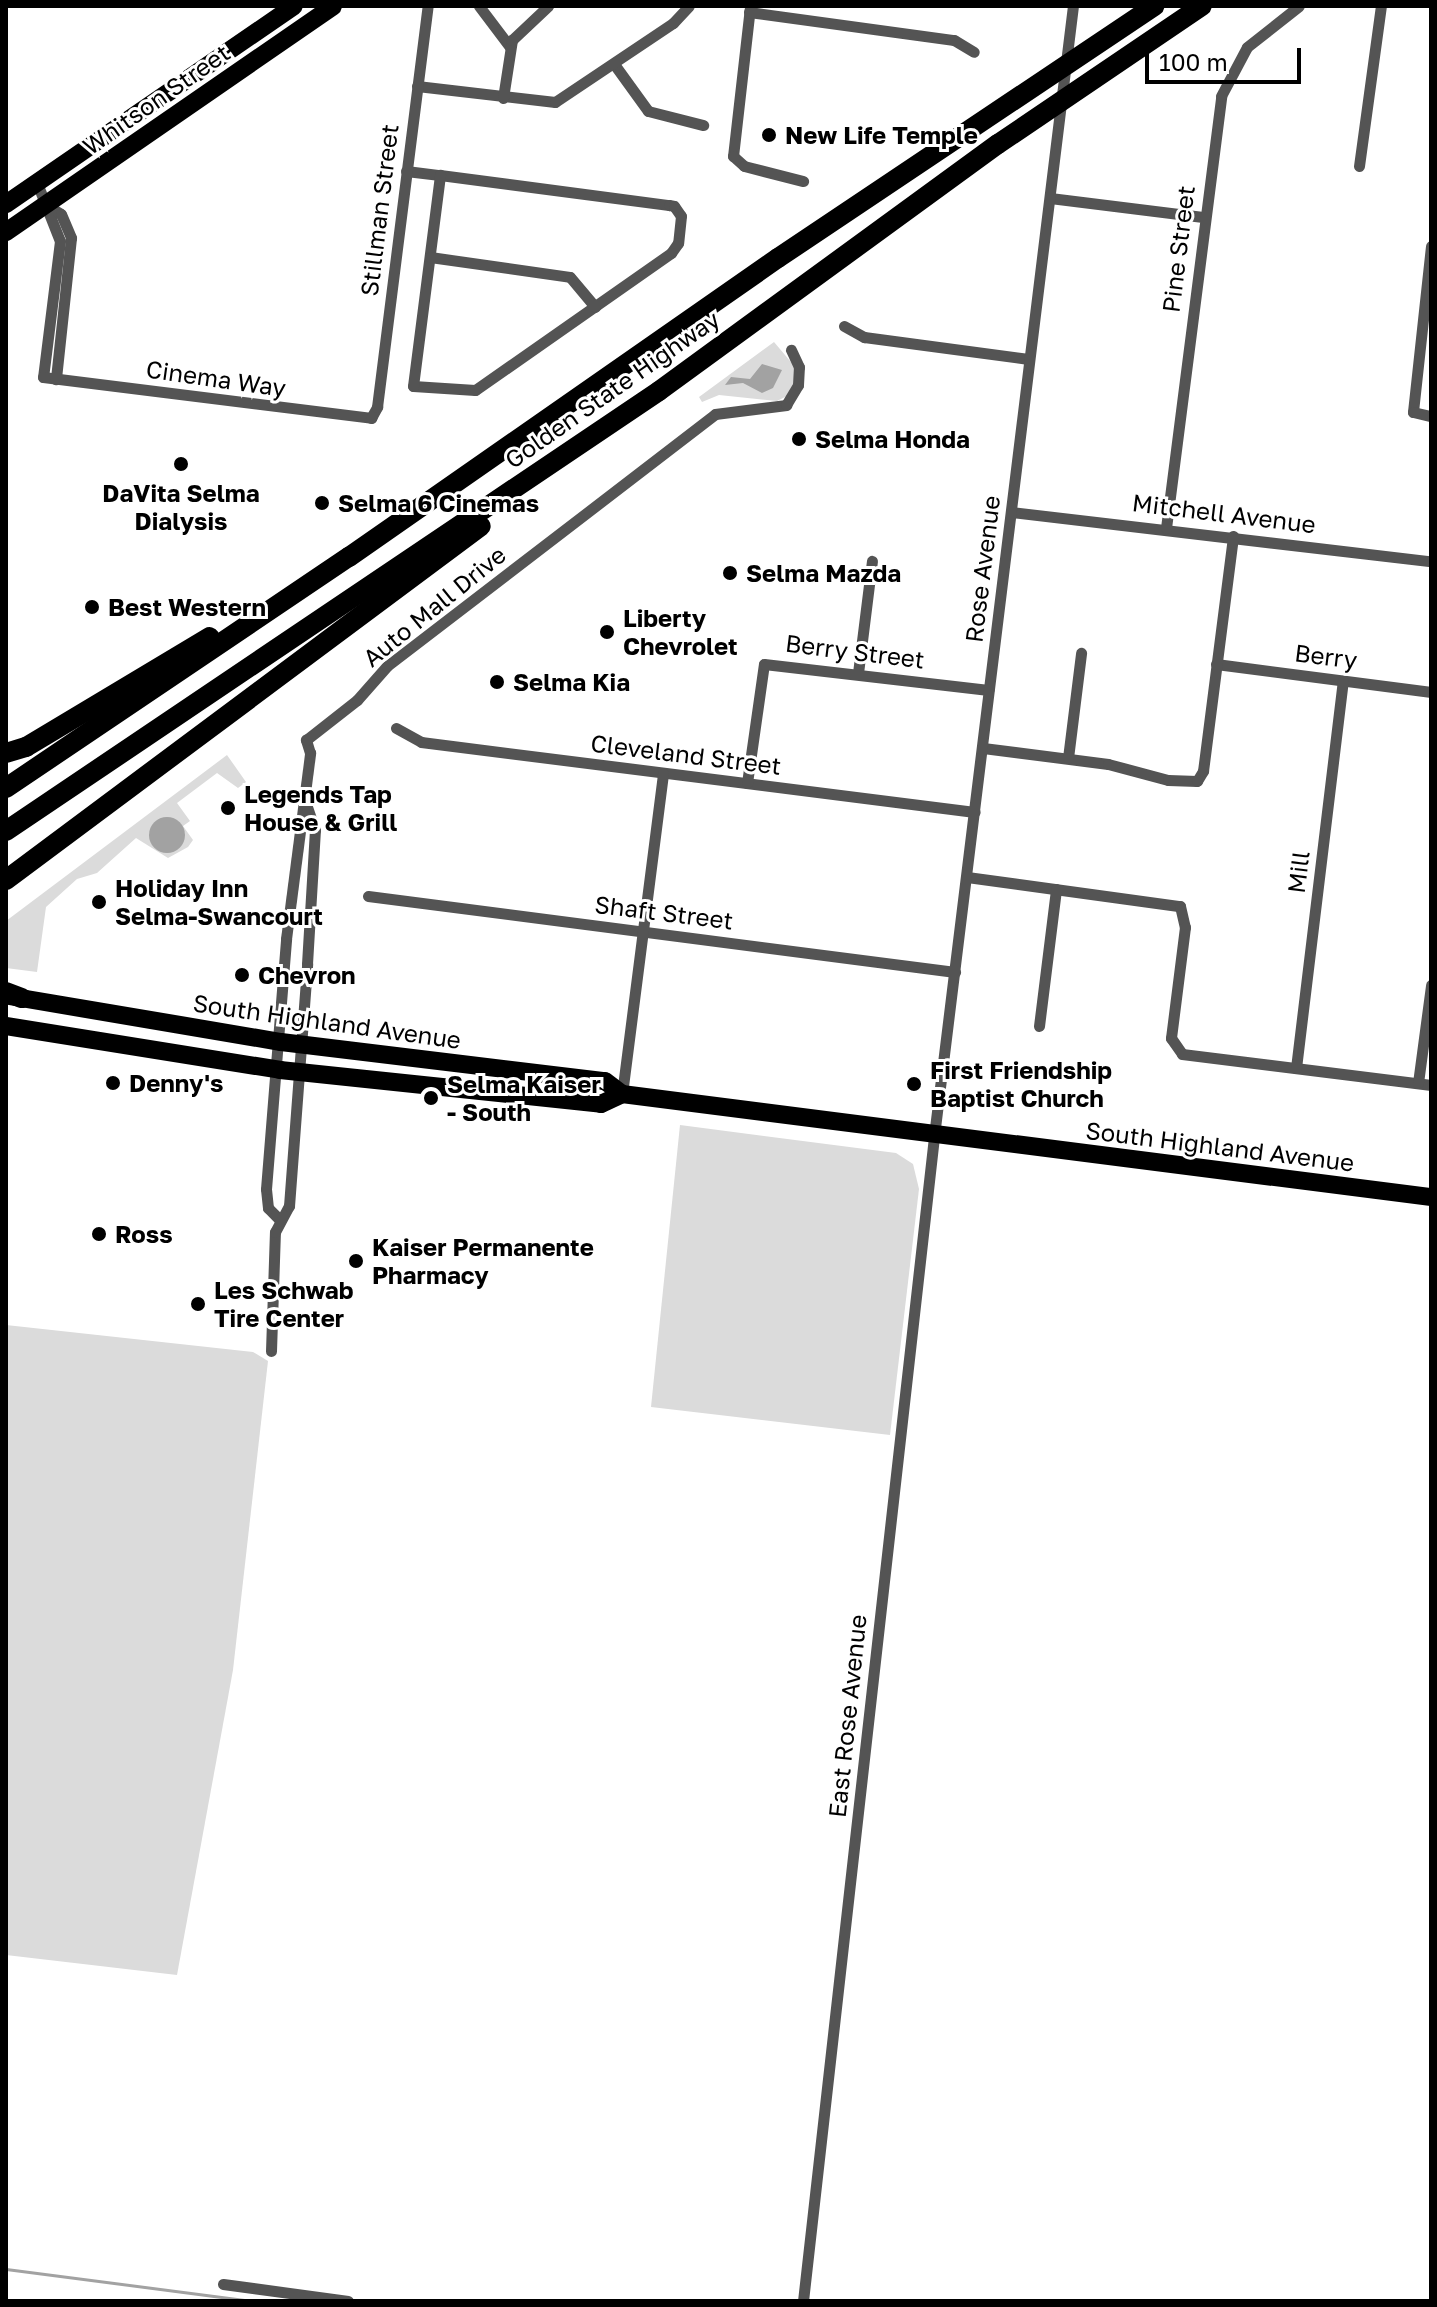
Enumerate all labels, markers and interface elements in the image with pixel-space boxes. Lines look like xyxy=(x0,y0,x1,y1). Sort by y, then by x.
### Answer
scale bar xyxy=(1149,32,1305,82)
street label: Whitson Street xyxy=(77,38,235,160)
text: 100 m xyxy=(1159,47,1228,76)
place label: New Life Temple xyxy=(785,121,978,149)
street label: Stillman Street xyxy=(354,122,404,298)
marker: New Life Temple xyxy=(760,126,778,144)
street label: Pine Street xyxy=(1156,184,1200,314)
street label: Golden State Highway xyxy=(499,304,725,474)
street label: Cinema Way xyxy=(144,354,288,402)
place label: Selma Honda xyxy=(815,425,970,453)
marker: Selma Honda xyxy=(790,430,808,448)
marker: DaVita Selma Dialysis xyxy=(170,453,192,475)
place label: DaVita Selma Dialysis xyxy=(102,479,260,535)
street label: Mitchell Avenue xyxy=(1131,487,1317,539)
place label: Selma 6 Cinemas xyxy=(338,489,539,517)
marker: Selma 6 Cinemas xyxy=(313,494,331,512)
street label: Rose Avenue xyxy=(959,494,1005,644)
street label: Auto Mall Drive xyxy=(357,540,511,672)
place label: Selma Mazda xyxy=(746,559,901,587)
marker: Selma Mazda xyxy=(721,564,739,582)
place label: Best Western xyxy=(108,593,266,621)
marker: Best Western xyxy=(83,598,101,616)
place label: Liberty Chevrolet xyxy=(623,604,738,660)
marker: Liberty Chevrolet xyxy=(598,623,616,641)
street label: Berry Street xyxy=(784,628,926,674)
street label: Berry xyxy=(1293,638,1359,674)
place label: Selma Kia xyxy=(513,668,630,696)
marker: Selma Kia xyxy=(488,673,506,691)
street label: Cleveland Street xyxy=(589,728,783,780)
place label: Legends Tap House & Grill xyxy=(244,780,397,836)
marker: Legends Tap House & Grill xyxy=(219,799,237,817)
street label: Mill xyxy=(1281,849,1315,895)
place label: Holiday Inn Selma-Swancourt xyxy=(115,874,323,930)
street label: Shaft Street xyxy=(593,889,735,935)
marker: Holiday Inn Selma-Swancourt xyxy=(90,893,108,911)
place label: Chevron xyxy=(258,961,356,989)
marker: Chevron xyxy=(233,966,251,984)
street label: South Highland Avenue xyxy=(191,988,463,1054)
place label: First Friendship Baptist Church xyxy=(930,1056,1112,1112)
place label: Denny's xyxy=(129,1069,223,1097)
place label: Selma Kaiser - South xyxy=(447,1070,601,1126)
marker: Denny's xyxy=(104,1074,122,1092)
marker: First Friendship Baptist Church xyxy=(905,1075,923,1093)
marker: Selma Kaiser - South xyxy=(422,1089,440,1107)
street label: South Highland Avenue xyxy=(1084,1115,1356,1177)
place label: Ross xyxy=(115,1220,173,1248)
marker: Ross xyxy=(90,1225,108,1243)
place label: Kaiser Permanente Pharmacy xyxy=(372,1233,594,1289)
marker: Kaiser Permanente Pharmacy xyxy=(347,1252,365,1270)
place label: Les Schwab Tire Center xyxy=(214,1276,353,1332)
marker: Les Schwab Tire Center xyxy=(189,1295,207,1313)
street label: East Rose Avenue xyxy=(822,1613,872,1819)

